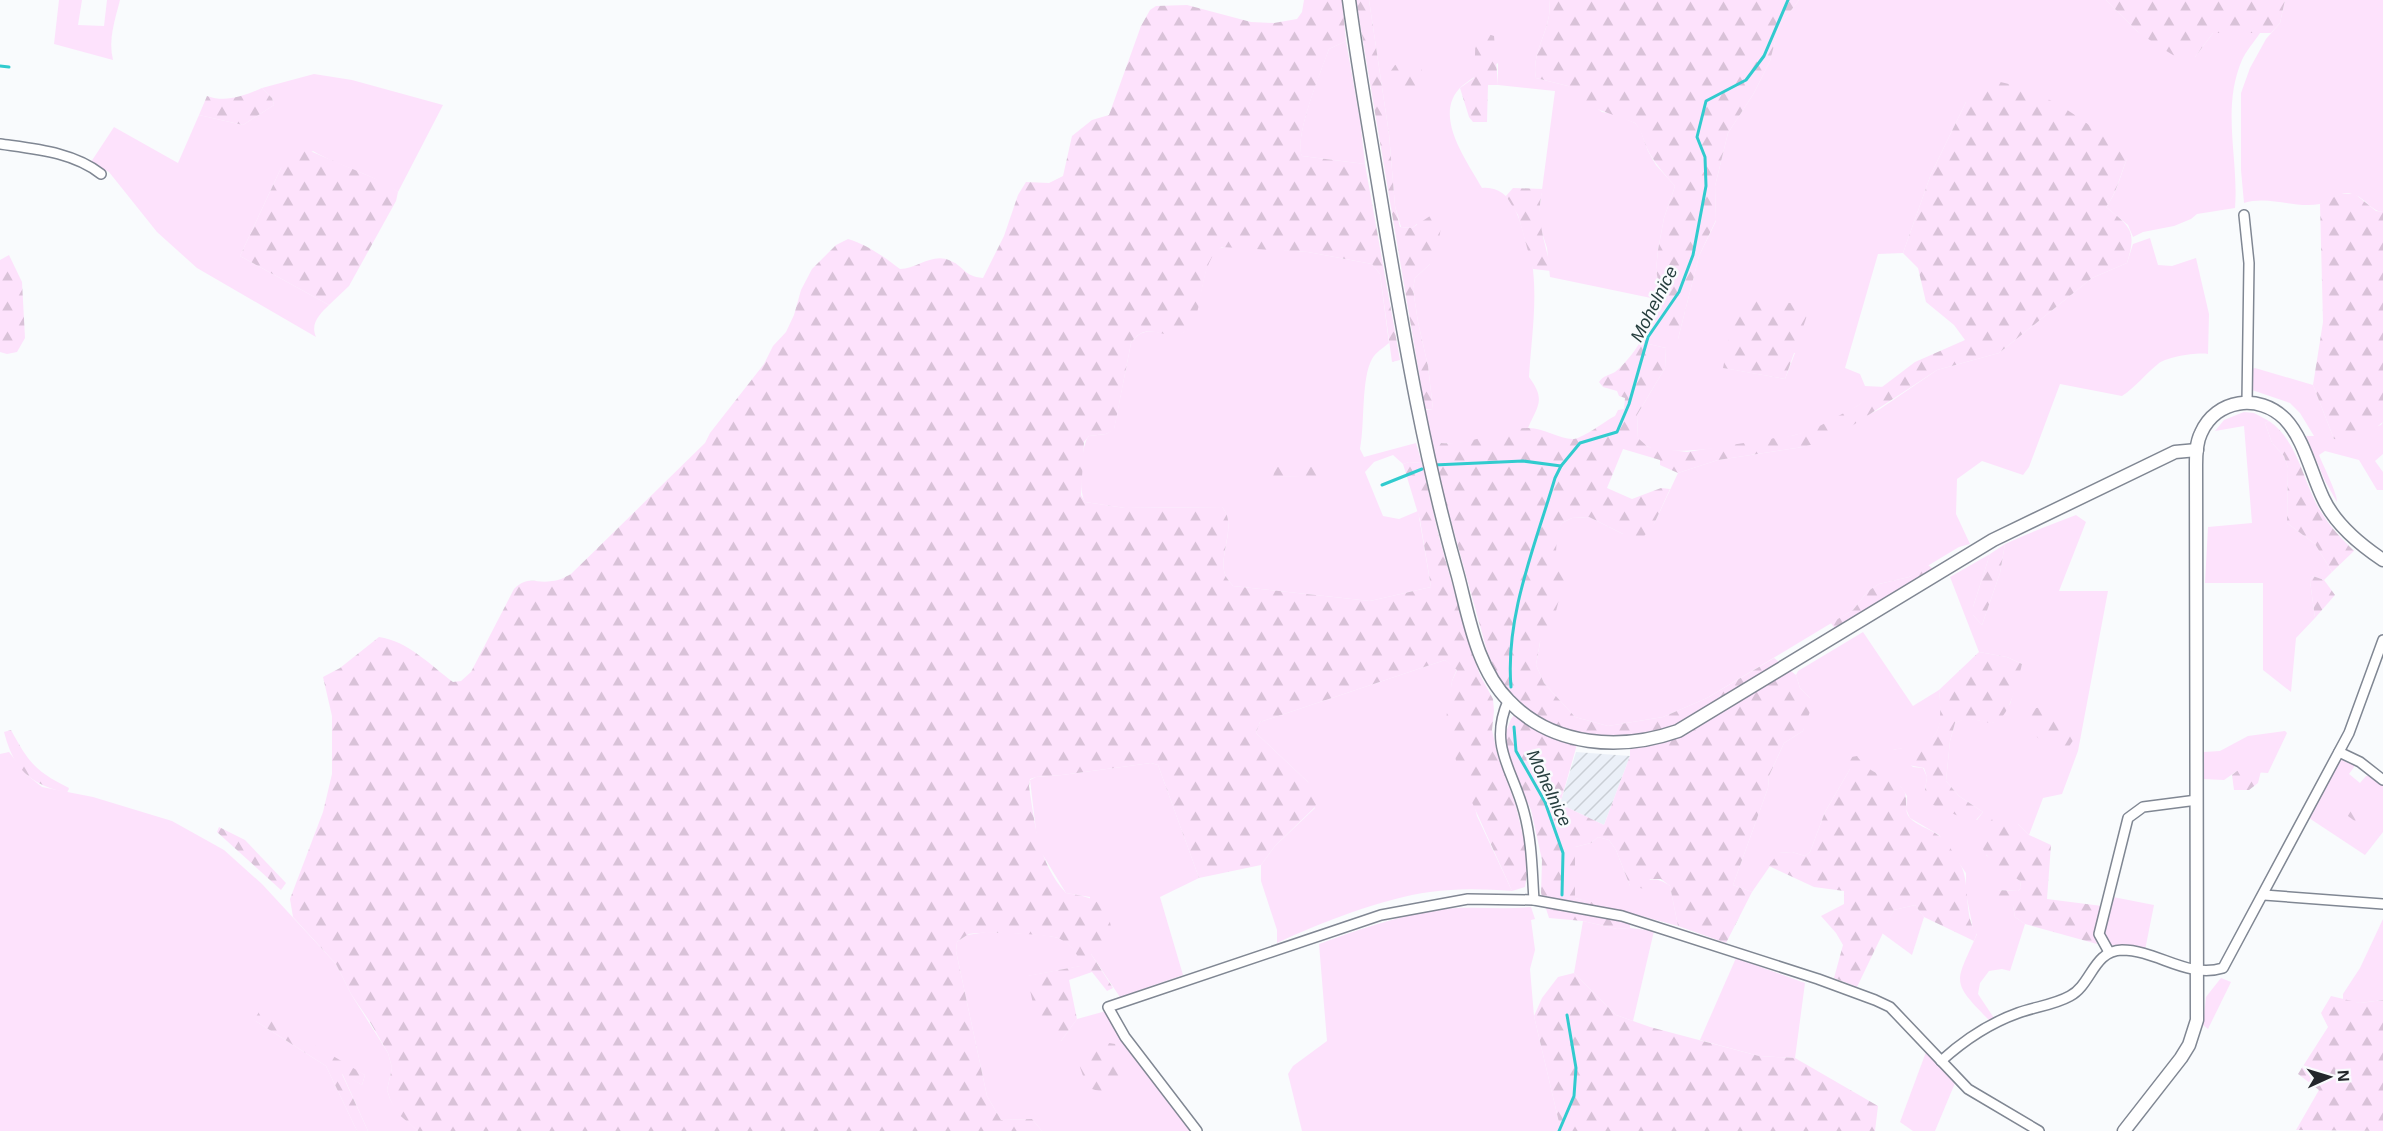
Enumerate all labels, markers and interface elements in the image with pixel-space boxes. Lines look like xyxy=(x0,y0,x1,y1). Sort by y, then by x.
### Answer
water label: Mohelnice xyxy=(1626,263,1682,345)
water label: Mohelnice xyxy=(1523,747,1575,829)
north arrow xyxy=(2299,1047,2359,1107)
text: N xyxy=(2335,1070,2352,1082)

